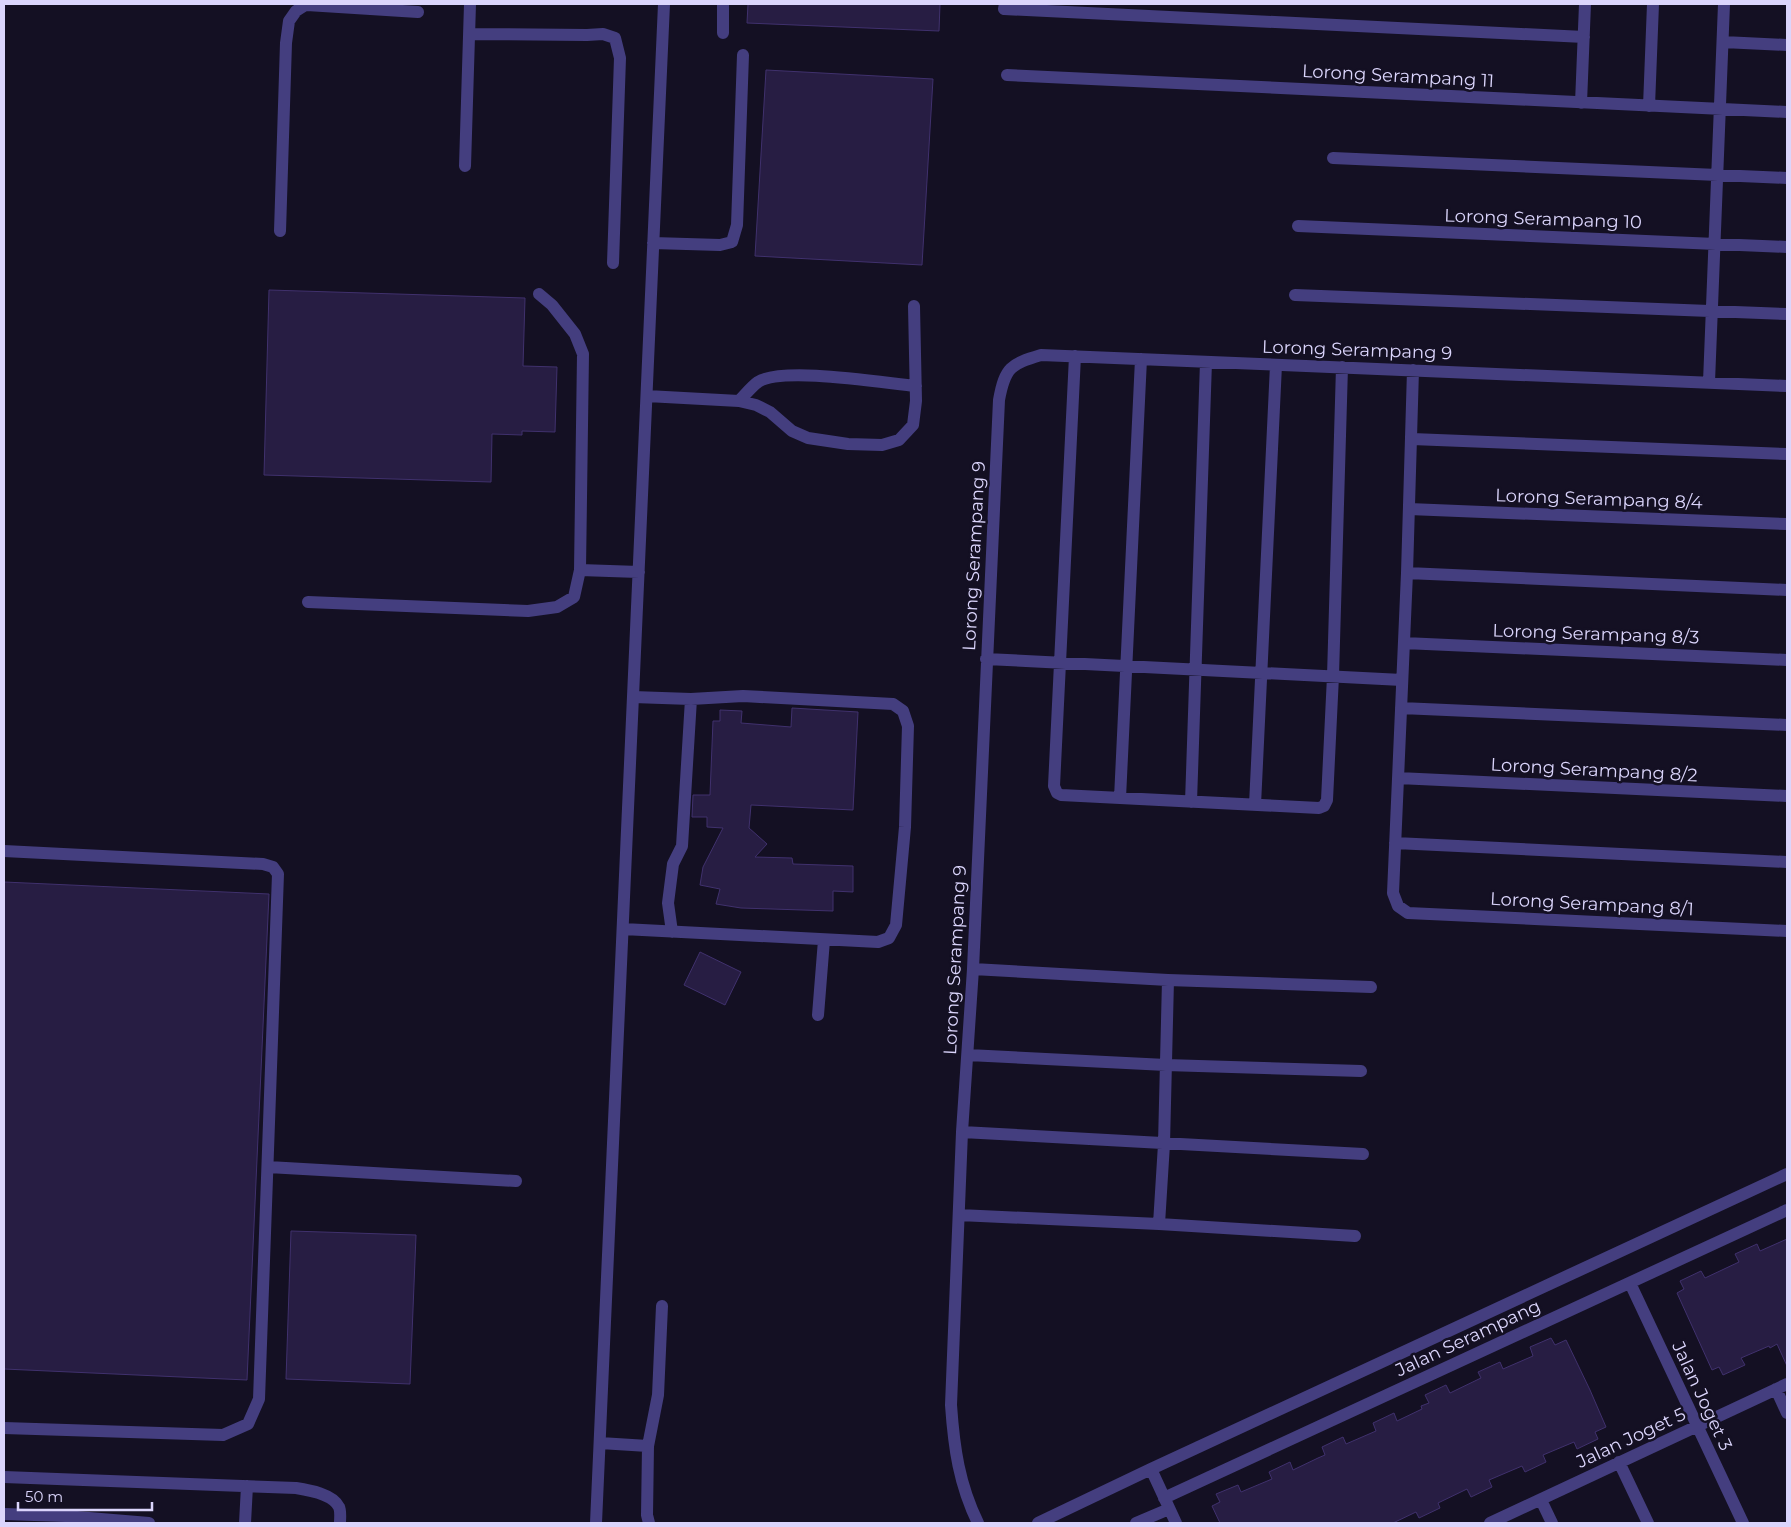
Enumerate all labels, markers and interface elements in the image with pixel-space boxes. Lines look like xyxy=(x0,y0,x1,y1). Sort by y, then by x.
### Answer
street label: Lorong Serampang 11 xyxy=(1301,60,1495,92)
street label: Lorong Serampang 10 xyxy=(1444,205,1642,233)
street label: Lorong Serampang 9 xyxy=(1262,336,1453,364)
street label: Lorong Serampang 9 xyxy=(958,460,990,652)
street label: Lorong Serampang 8/4 xyxy=(1495,484,1703,514)
street label: Lorong Serampang 8/3 xyxy=(1492,619,1700,649)
street label: Lorong Serampang 8/2 xyxy=(1490,754,1698,786)
street label: Lorong Serampang 9 xyxy=(939,864,971,1056)
street label: Lorong Serampang 8/1 xyxy=(1490,888,1694,920)
street label: Jalan Serampang xyxy=(1391,1295,1544,1382)
street label: Jalan Joget 3 xyxy=(1667,1337,1737,1454)
street label: Jalan Joget 5 xyxy=(1572,1403,1689,1473)
scale bar xyxy=(18,1480,151,1512)
text: 50 m xyxy=(25,1487,63,1506)

